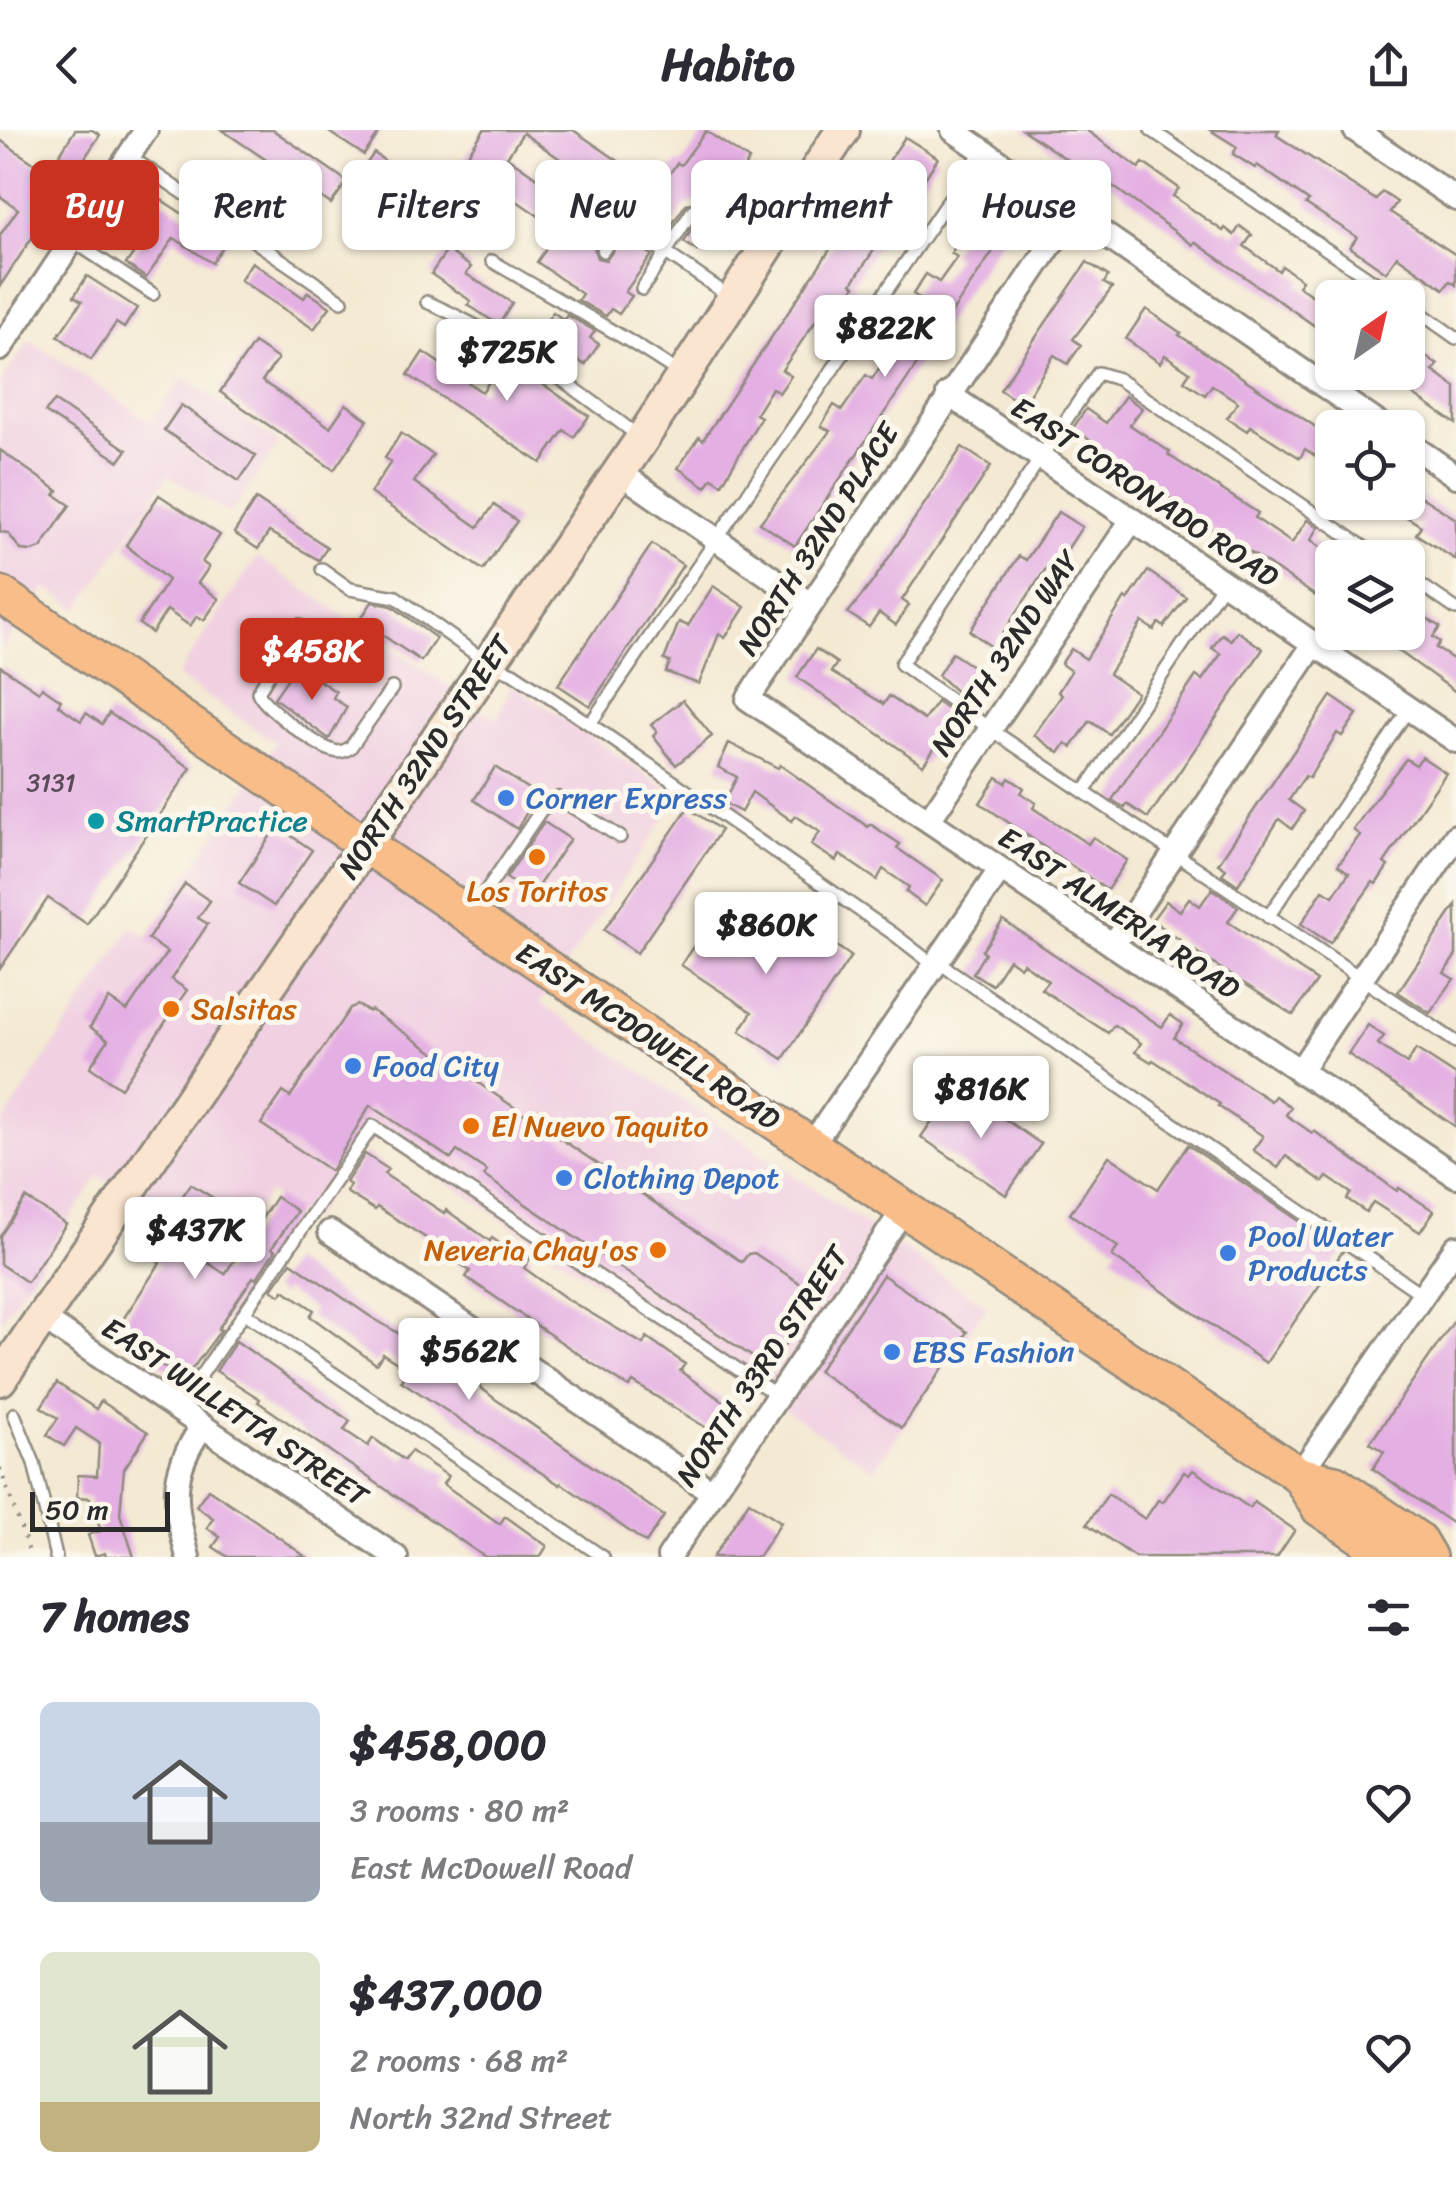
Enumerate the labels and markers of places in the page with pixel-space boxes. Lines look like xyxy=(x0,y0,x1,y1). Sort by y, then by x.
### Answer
pin: $822K xyxy=(815,295,955,380)
pin: $725K xyxy=(437,319,577,404)
pin: $458K xyxy=(242,618,382,703)
place label: Corner Express xyxy=(526,771,727,825)
marker: Corner Express xyxy=(495,787,517,809)
place label: SmartPractice xyxy=(116,794,308,848)
marker: SmartPractice xyxy=(85,810,107,832)
marker: Los Toritos xyxy=(526,846,548,868)
place label: Los Toritos xyxy=(467,864,608,918)
pin: $860K xyxy=(696,892,836,977)
place label: Salsitas xyxy=(191,982,297,1036)
marker: Salsitas xyxy=(160,998,182,1020)
place label: Food City xyxy=(373,1039,500,1093)
marker: Food City xyxy=(342,1055,364,1077)
pin: $816K xyxy=(911,1056,1051,1141)
place label: El Nuevo Taquito xyxy=(491,1099,709,1153)
marker: El Nuevo Taquito xyxy=(460,1115,482,1137)
place label: Clothing Depot xyxy=(584,1151,779,1205)
marker: Clothing Depot xyxy=(553,1167,575,1189)
pin: $437K xyxy=(125,1197,265,1282)
place label: Pool Water Products xyxy=(1248,1209,1394,1297)
place label: Neveria Chay'os xyxy=(424,1223,638,1277)
marker: Neveria Chay'os xyxy=(647,1239,669,1261)
marker: Pool Water Products xyxy=(1217,1242,1239,1264)
pin: $562K xyxy=(399,1318,539,1403)
place label: EBS Fashion xyxy=(912,1325,1075,1379)
marker: EBS Fashion xyxy=(881,1341,903,1363)

